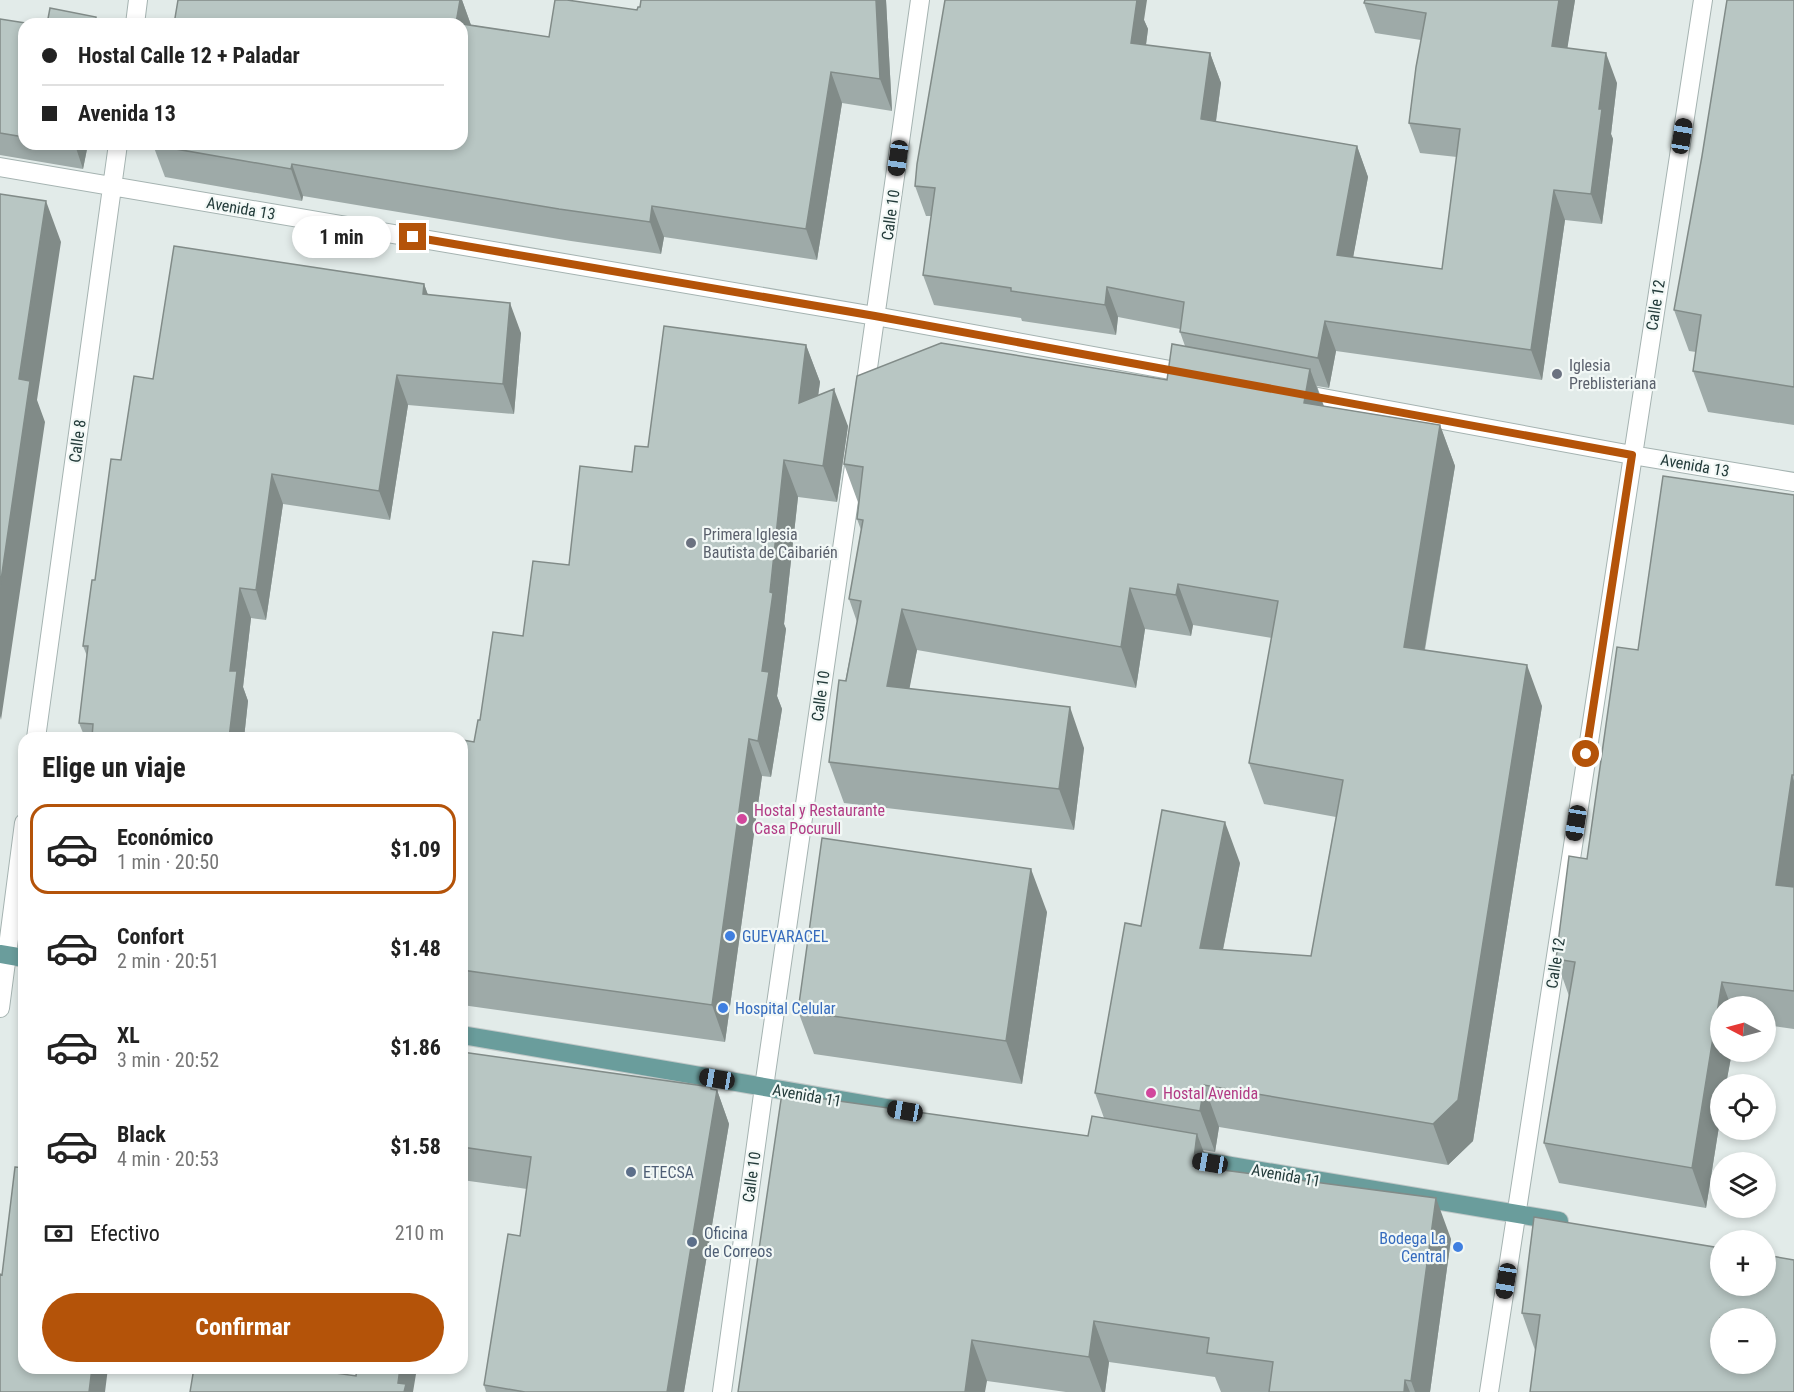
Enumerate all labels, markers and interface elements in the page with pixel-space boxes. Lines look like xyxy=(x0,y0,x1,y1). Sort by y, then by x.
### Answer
text: Hostal Calle 12 + Paladar xyxy=(78,43,300,68)
text: Avenida 13 xyxy=(78,101,176,126)
car xyxy=(1670,117,1694,155)
car xyxy=(887,139,909,177)
street label: Calle 10 xyxy=(878,188,903,242)
street label: Avenida 13 xyxy=(205,193,277,224)
callout: 1 min xyxy=(293,216,392,258)
route end xyxy=(399,223,426,250)
text: 1 min xyxy=(319,225,364,249)
street label: Calle 12 xyxy=(1642,278,1669,332)
place label: Iglesia Preblisteriana xyxy=(1569,356,1656,393)
marker: Iglesia Preblisteriana xyxy=(1550,367,1564,381)
street label: Calle 8 xyxy=(65,418,90,464)
street label: Avenida 13 xyxy=(1659,450,1731,481)
place label: Primera Iglesia Bautista de Caibarién xyxy=(703,525,838,562)
marker: Primera Iglesia Bautista de Caibarién xyxy=(684,536,698,550)
street label: Calle 10 xyxy=(808,669,833,723)
route start xyxy=(1572,740,1599,767)
text: Elige un viaje xyxy=(42,752,186,784)
place label: Hostal y Restaurante Casa Pocurull xyxy=(754,801,885,838)
car xyxy=(1564,804,1588,842)
marker: Hostal y Restaurante Casa Pocurull xyxy=(735,812,749,826)
icon: car xyxy=(45,822,99,876)
text: Económico xyxy=(117,825,213,850)
text: $1.09 xyxy=(390,837,441,862)
text: 1 min · 20:50 xyxy=(117,850,219,874)
icon: car xyxy=(45,921,99,975)
text: Confort xyxy=(117,924,184,949)
place label: GUEVARACEL xyxy=(742,927,829,946)
marker: GUEVARACEL xyxy=(723,929,737,943)
text: $1.48 xyxy=(390,936,441,961)
street label: Calle 12 xyxy=(1542,936,1569,990)
text: 2 min · 20:51 xyxy=(117,949,219,973)
north arrow xyxy=(1710,996,1776,1062)
map controls xyxy=(1710,996,1776,1374)
place label: Hospital Celular xyxy=(735,999,836,1018)
marker: Hospital Celular xyxy=(716,1001,730,1015)
icon: car xyxy=(45,1020,99,1074)
text: XL xyxy=(117,1023,140,1048)
text: $1.86 xyxy=(390,1035,441,1060)
text: 3 min · 20:52 xyxy=(117,1048,219,1072)
car xyxy=(698,1067,736,1091)
button: locate xyxy=(1710,1074,1776,1140)
street label: Avenida 11 xyxy=(771,1080,843,1111)
place label: Hostal Avenida xyxy=(1163,1084,1258,1103)
marker: Hostal Avenida xyxy=(1144,1086,1158,1100)
car xyxy=(886,1099,924,1123)
icon: car xyxy=(45,1119,99,1173)
text: Black xyxy=(117,1122,166,1147)
text: $1.58 xyxy=(390,1134,441,1159)
text: 4 min · 20:53 xyxy=(117,1147,219,1171)
street label: Calle 10 xyxy=(739,1150,764,1204)
car xyxy=(1191,1151,1229,1175)
button: layers xyxy=(1710,1152,1776,1218)
street label: Avenida 11 xyxy=(1250,1160,1322,1191)
place label: ETECSA xyxy=(643,1163,694,1182)
marker: ETECSA xyxy=(624,1165,638,1179)
icon: cash xyxy=(42,1217,75,1250)
text: Efectivo xyxy=(90,1221,160,1246)
text: 210 m xyxy=(395,1221,444,1245)
place label: Oficina de Correos xyxy=(704,1224,773,1261)
place label: Bodega La Central xyxy=(1379,1229,1446,1266)
button: + xyxy=(1710,1230,1776,1296)
marker: Oficina de Correos xyxy=(685,1235,699,1249)
marker: Bodega La Central xyxy=(1451,1240,1465,1254)
car xyxy=(1494,1262,1518,1300)
button: Confirmar xyxy=(42,1293,444,1362)
button: − xyxy=(1710,1308,1776,1374)

